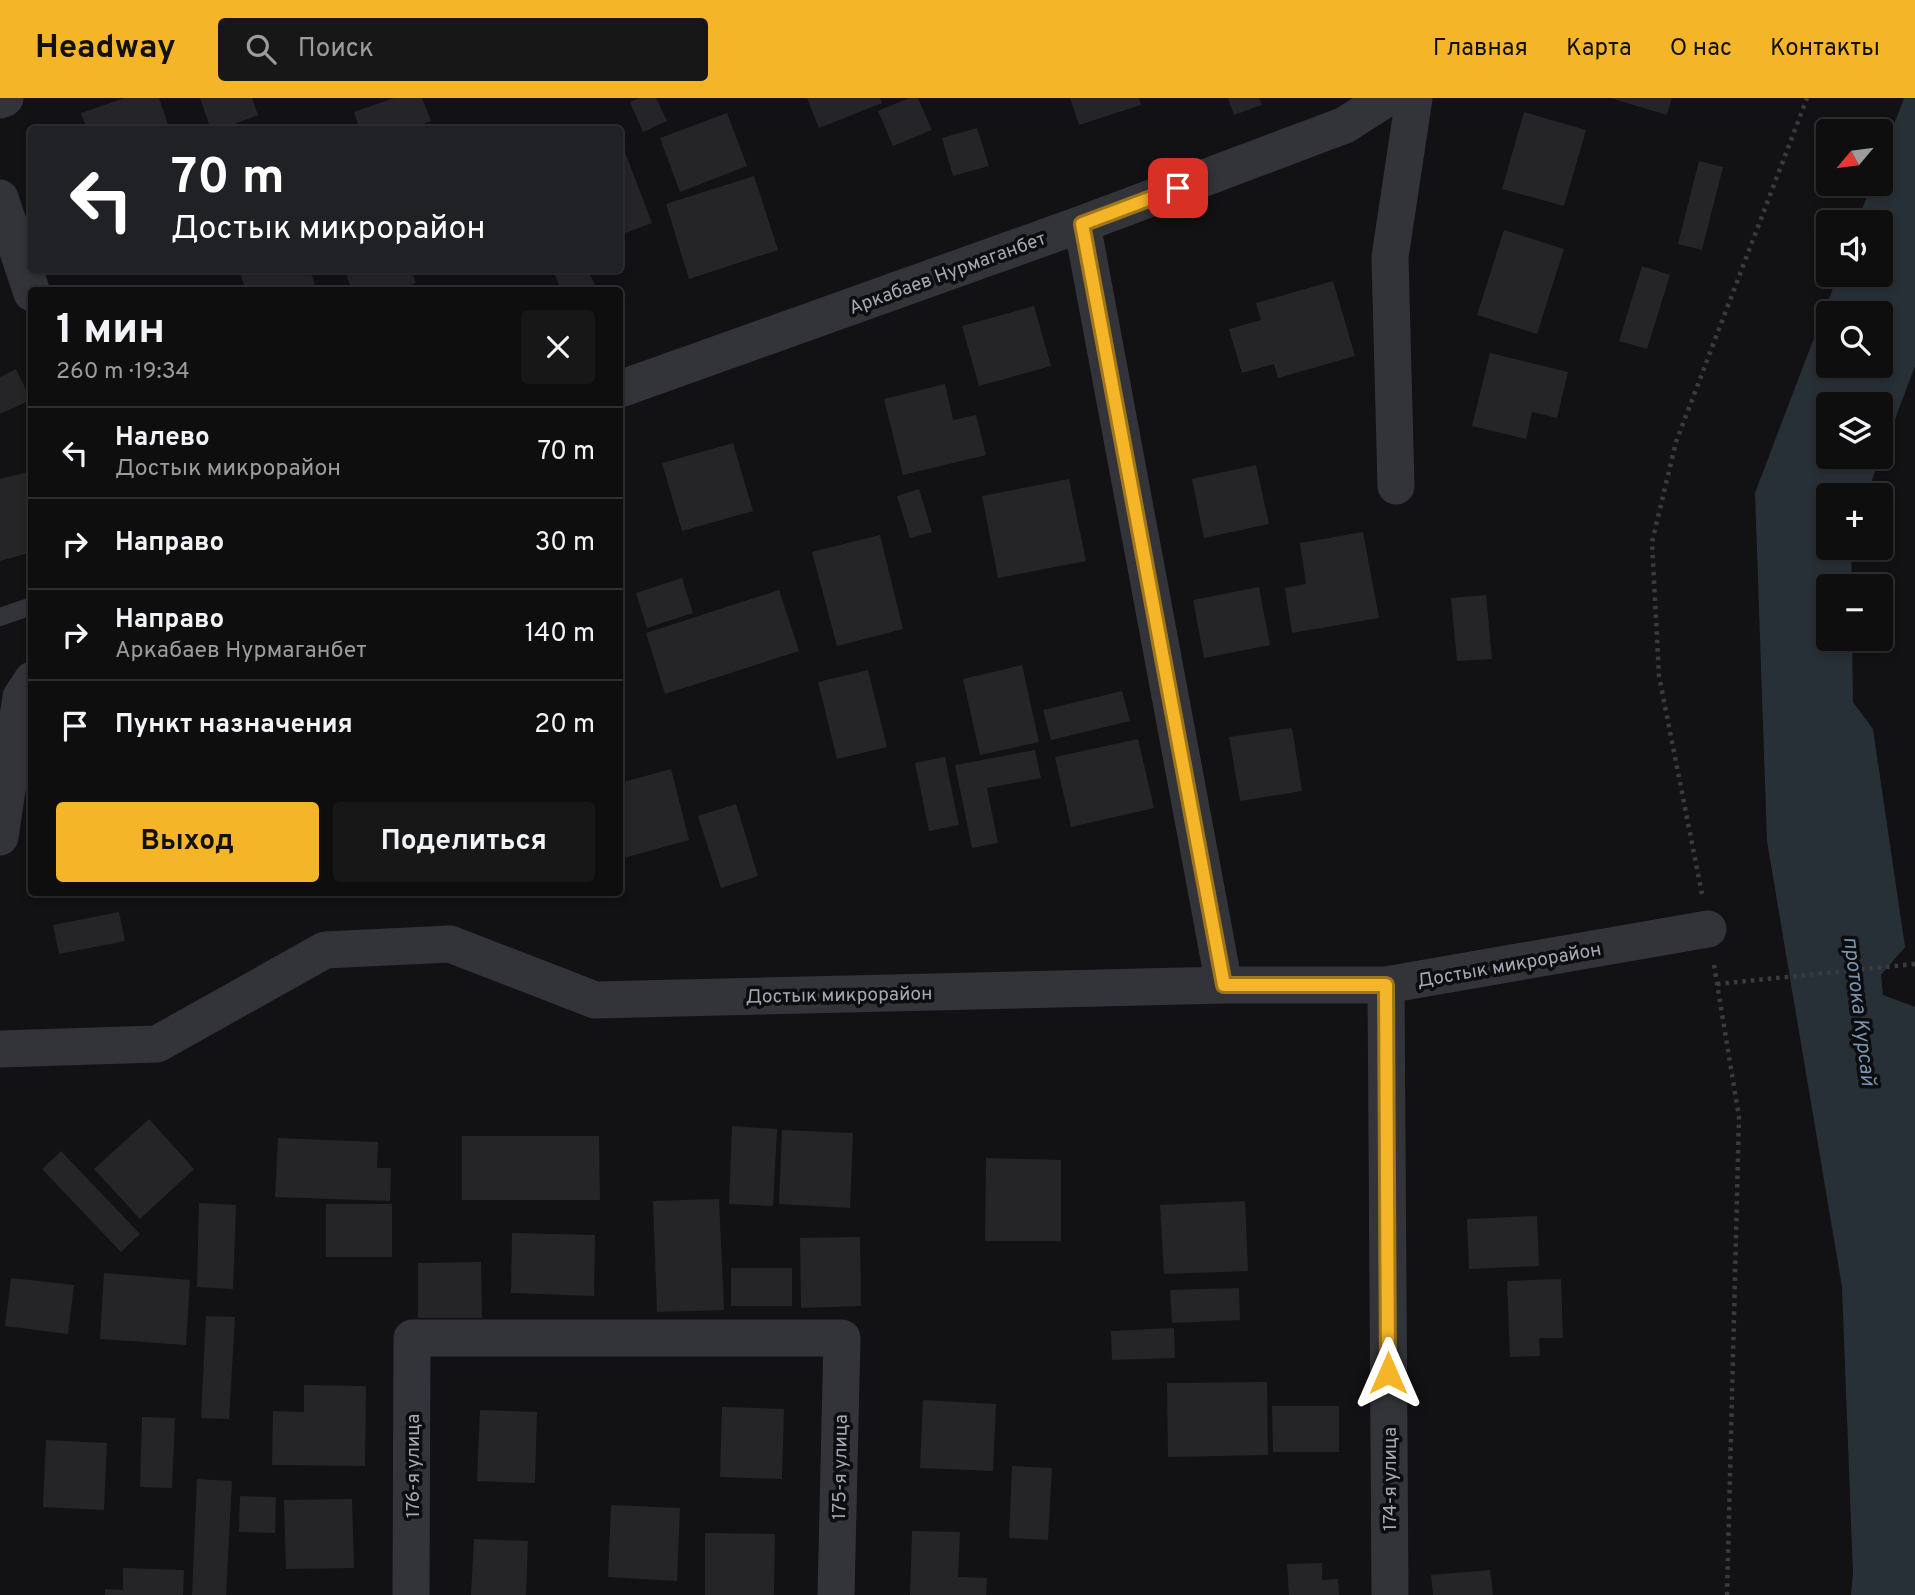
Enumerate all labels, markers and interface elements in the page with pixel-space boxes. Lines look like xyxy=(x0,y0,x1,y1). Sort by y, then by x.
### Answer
search box xyxy=(218,18,708,81)
text: Headway xyxy=(35,28,176,70)
icon: search xyxy=(242,30,280,68)
text: Поиск xyxy=(298,33,374,66)
text: Главная xyxy=(1433,34,1528,64)
text: Карта xyxy=(1566,34,1632,64)
text: О нас xyxy=(1670,34,1732,64)
text: Контакты xyxy=(1770,34,1880,64)
north arrow xyxy=(1816,119,1894,196)
map controls xyxy=(1816,119,1893,651)
text: 70 m xyxy=(171,149,285,211)
icon: left xyxy=(56,154,147,245)
pin xyxy=(1148,158,1208,218)
icon: arrive xyxy=(1159,169,1197,207)
text: Достык микрорайон xyxy=(171,210,485,250)
button: sound xyxy=(1816,210,1893,287)
street label: Аркабаев Нурмаганбет xyxy=(846,227,1050,321)
button: search xyxy=(1816,301,1893,378)
text: 1 мин xyxy=(56,305,165,358)
button: close xyxy=(521,310,595,384)
text: 260 m · 19:34 xyxy=(56,358,190,387)
button: layers xyxy=(1816,392,1893,469)
text: Налево xyxy=(115,422,210,455)
icon: left xyxy=(56,434,94,472)
text: 70 m xyxy=(537,436,595,469)
text: Достык микрорайон xyxy=(115,455,341,484)
button: + xyxy=(1816,483,1893,560)
icon: right xyxy=(56,525,94,563)
text: Направо xyxy=(115,527,224,560)
text: 30 m xyxy=(535,527,595,560)
button: − xyxy=(1816,574,1893,651)
text: Направо xyxy=(115,604,224,637)
icon: right xyxy=(56,616,94,654)
text: 140 m xyxy=(525,618,595,651)
text: Аркабаев Нурмаганбет xyxy=(115,637,367,666)
icon: arrive xyxy=(56,707,94,745)
text: Пункт назначения xyxy=(115,709,353,742)
text: 20 m xyxy=(534,709,595,742)
button: Выход xyxy=(56,802,319,882)
button: Поделиться xyxy=(333,802,595,882)
water label: протока Курсай xyxy=(1836,935,1881,1088)
street label: Достык микрорайон xyxy=(1415,938,1603,994)
street label: Достык микрорайон xyxy=(745,982,933,1010)
position arrow xyxy=(1351,1336,1425,1410)
street label: 176-я улица xyxy=(402,1414,426,1518)
street label: 175-я улица xyxy=(828,1414,854,1520)
street label: 174-я улица xyxy=(1379,1427,1403,1531)

